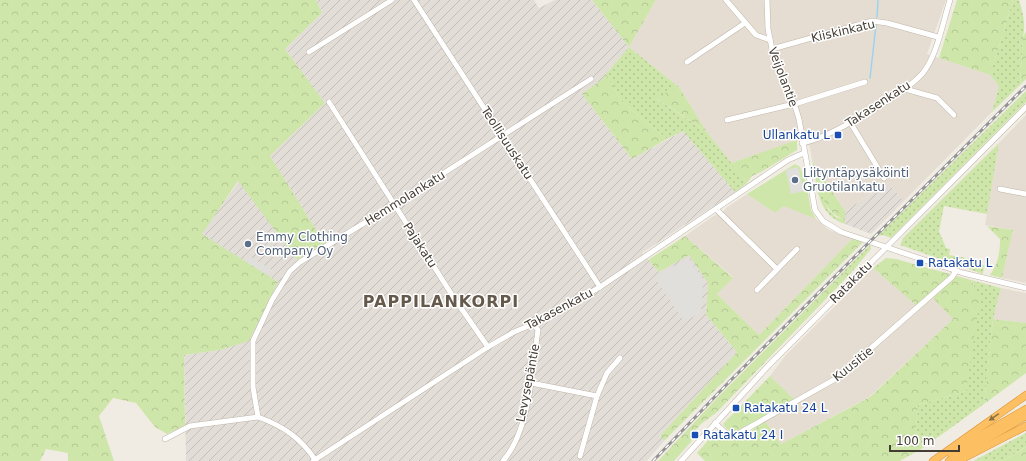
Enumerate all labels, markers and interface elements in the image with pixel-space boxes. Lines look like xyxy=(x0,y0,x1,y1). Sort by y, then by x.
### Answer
street label: Kiiskinkatu xyxy=(810,17,876,45)
street label: Veijolantie xyxy=(765,45,801,109)
street label: Takasenkatu xyxy=(842,78,913,131)
street label: Teollisuuskatu xyxy=(478,103,536,182)
place label: Ullankatu L xyxy=(763,128,830,142)
marker: Ullankatu L xyxy=(833,130,843,140)
place label: Liityntäpysäköinti Gruotilankatu xyxy=(803,166,909,194)
street label: Hemmolankatu xyxy=(362,168,448,228)
marker: Liityntäpysäköinti Gruotilankatu xyxy=(790,175,800,185)
street label: Pajakatu xyxy=(400,220,440,270)
place label: Emmy Clothing Company Oy xyxy=(256,230,348,258)
marker: Emmy Clothing Company Oy xyxy=(243,239,253,249)
place label: Ratakatu L xyxy=(928,256,993,270)
street label: Ratakatu xyxy=(827,258,875,306)
marker: Ratakatu L xyxy=(915,258,925,268)
street label: Takasenkatu xyxy=(522,285,595,333)
district label: PAPPILANKORPI xyxy=(363,292,519,311)
street label: Levysepäntie xyxy=(514,343,542,423)
street label: Kuusitie xyxy=(830,344,876,384)
place label: Ratakatu 24 L xyxy=(744,401,828,415)
marker: Ratakatu 24 L xyxy=(731,403,741,413)
one-way arrow xyxy=(989,413,999,421)
scale bar xyxy=(890,427,959,453)
place label: Ratakatu 24 I xyxy=(703,428,783,442)
marker: Ratakatu 24 I xyxy=(690,430,700,440)
text: 100 m xyxy=(896,434,934,448)

